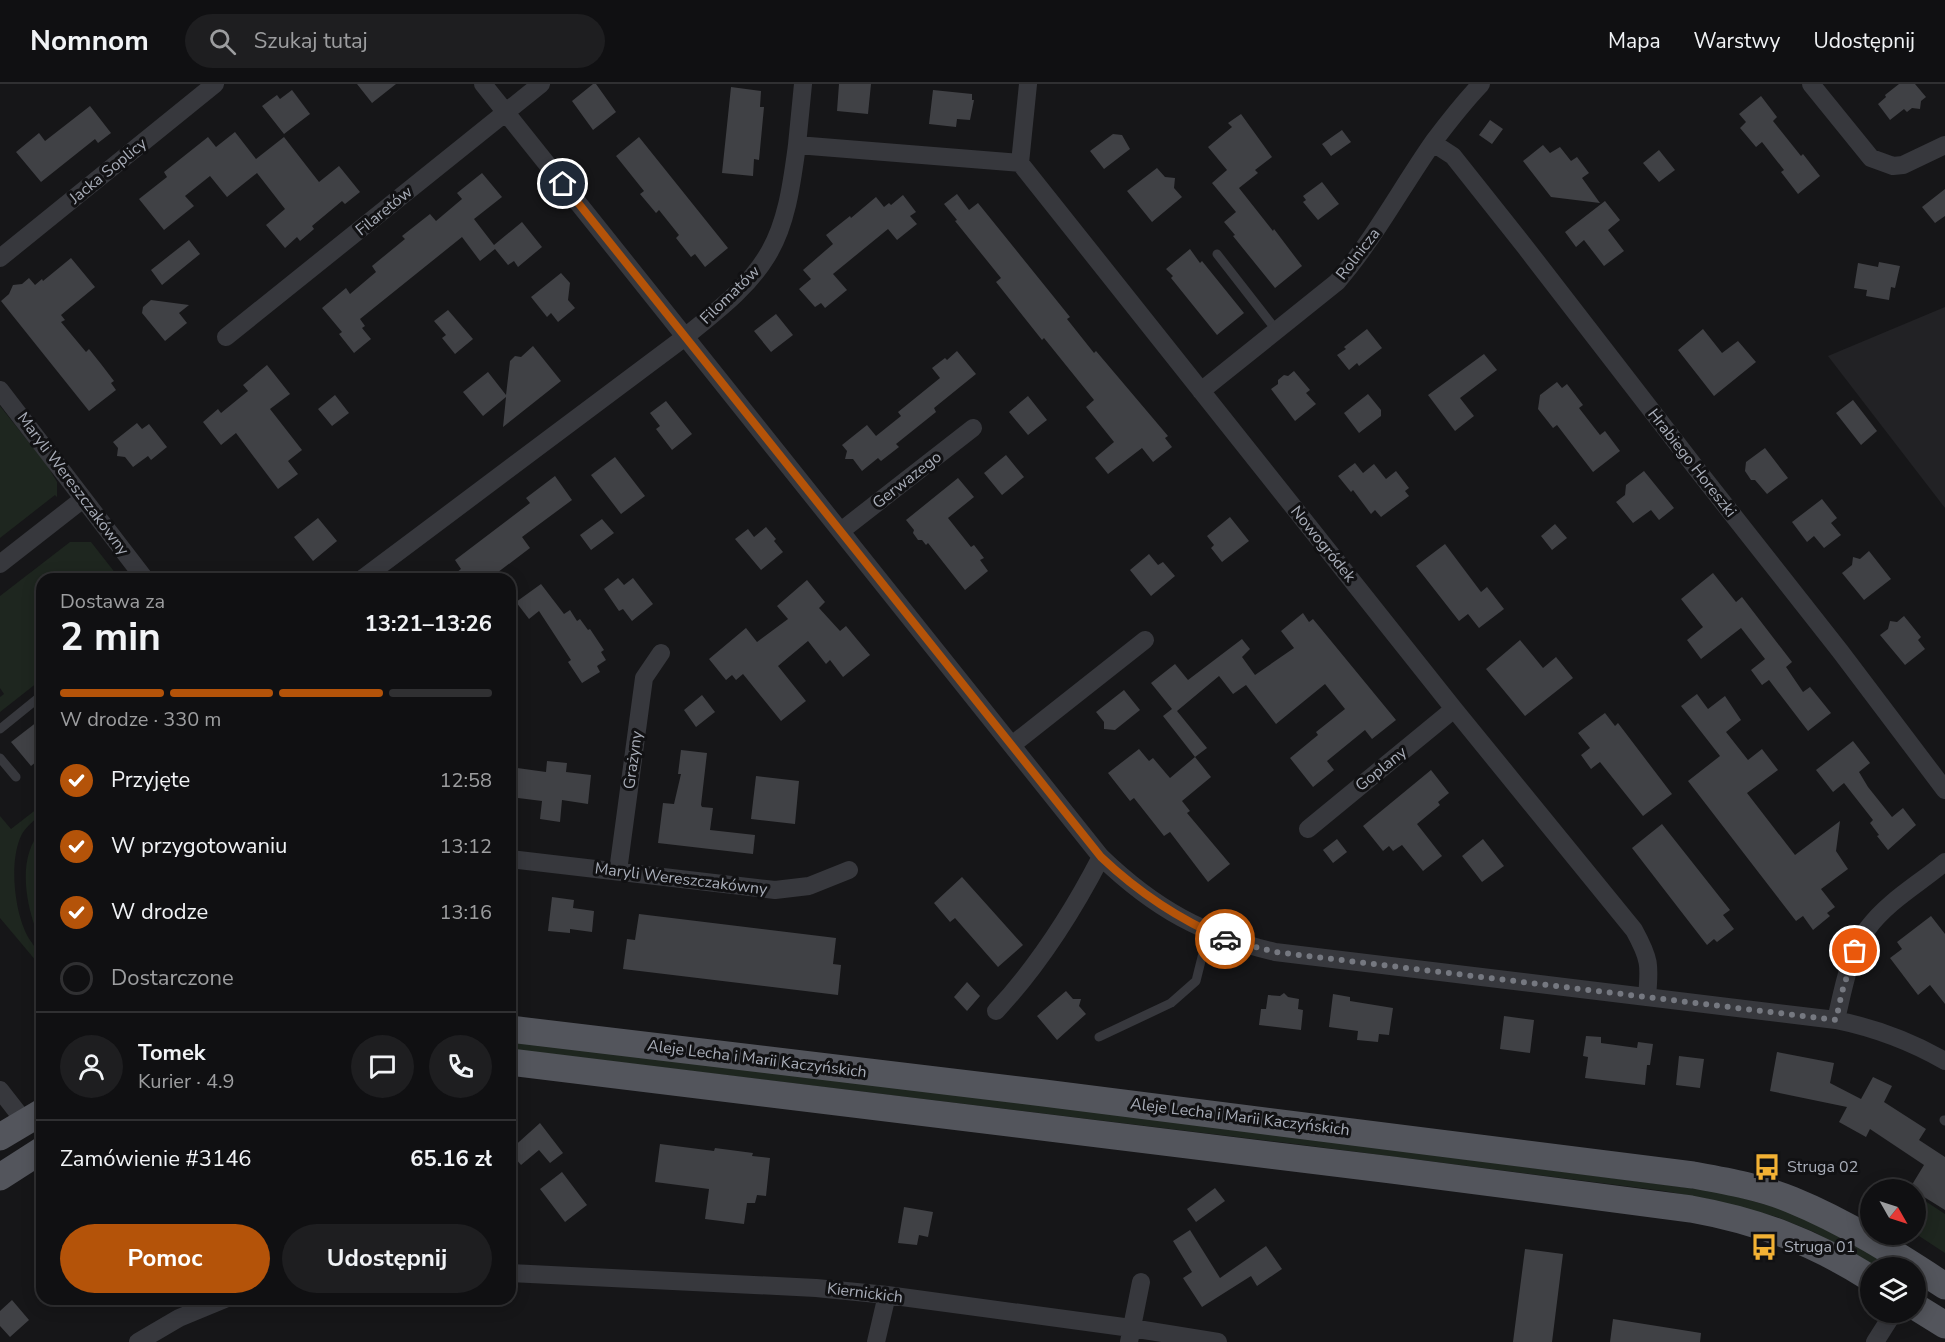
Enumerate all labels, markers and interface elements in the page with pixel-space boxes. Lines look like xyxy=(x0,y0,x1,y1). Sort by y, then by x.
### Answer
search box xyxy=(185,14,605,68)
text: Nomnom xyxy=(30,22,149,60)
icon: search xyxy=(206,25,239,58)
text: Szukaj tutaj xyxy=(254,26,368,56)
text: Mapa xyxy=(1608,27,1661,55)
text: Warstwy xyxy=(1694,27,1780,55)
text: Udostępnij xyxy=(1813,27,1915,55)
street label: Jacka Soplicy xyxy=(64,132,152,210)
pin xyxy=(537,158,588,209)
icon: home xyxy=(546,167,579,200)
street label: Filaretów xyxy=(351,181,418,241)
street label: Rolnicza xyxy=(1331,224,1385,284)
street label: Filomatów xyxy=(695,260,765,329)
street label: Hrabiego Horeszki xyxy=(1643,404,1741,522)
street label: Maryli Wereszczakówny xyxy=(12,408,135,561)
street label: Gerwazego xyxy=(868,446,946,514)
street label: Nowogródek xyxy=(1285,501,1361,588)
text: Dostawa za xyxy=(60,588,165,615)
text: 13:21–13:26 xyxy=(364,609,492,639)
text: 2 min xyxy=(60,611,161,664)
text: W drodze · 330 m xyxy=(60,706,221,733)
street label: Grażyny xyxy=(618,729,648,791)
street label: Goplany xyxy=(1351,741,1412,797)
icon: check xyxy=(60,764,93,797)
text: Przyjęte xyxy=(111,765,190,795)
text: 12:58 xyxy=(439,767,492,794)
icon: check xyxy=(60,830,93,863)
text: W przygotowaniu xyxy=(111,831,287,861)
text: 13:12 xyxy=(439,833,492,860)
street label: Maryli Wereszczakówny xyxy=(593,857,769,901)
icon: check xyxy=(60,896,93,929)
text: W drodze xyxy=(111,897,208,927)
text: 13:16 xyxy=(439,899,492,926)
courier xyxy=(1195,909,1255,969)
icon: car xyxy=(1209,923,1242,956)
pin xyxy=(1829,925,1880,976)
icon: bag xyxy=(1838,934,1871,967)
text: Dostarczone xyxy=(111,963,234,993)
button: person xyxy=(60,1035,123,1098)
button: chat xyxy=(351,1035,414,1098)
button: phone xyxy=(429,1035,492,1098)
street label: Aleje Lecha i Marii Kaczyńskich xyxy=(646,1035,868,1083)
text: Tomek xyxy=(138,1038,206,1068)
text: Kurier · 4.9 xyxy=(138,1068,235,1095)
street label: Aleje Lecha i Marii Kaczyńskich xyxy=(1129,1093,1351,1141)
text: Zamówienie #3146 xyxy=(60,1144,252,1174)
text: 65.16 zł xyxy=(410,1144,492,1174)
bus stop icon: Struga 02 xyxy=(1752,1152,1782,1182)
place label: Struga 02 xyxy=(1787,1156,1858,1178)
north arrow xyxy=(1860,1179,1926,1245)
map controls xyxy=(1860,1179,1926,1323)
button: Pomoc xyxy=(60,1224,270,1293)
button: Udostępnij xyxy=(282,1224,492,1293)
bus stop icon: Struga 01 xyxy=(1749,1232,1779,1262)
place label: Struga 01 xyxy=(1784,1236,1855,1258)
button: layers xyxy=(1860,1257,1926,1323)
street label: Kiernickich xyxy=(826,1277,904,1309)

